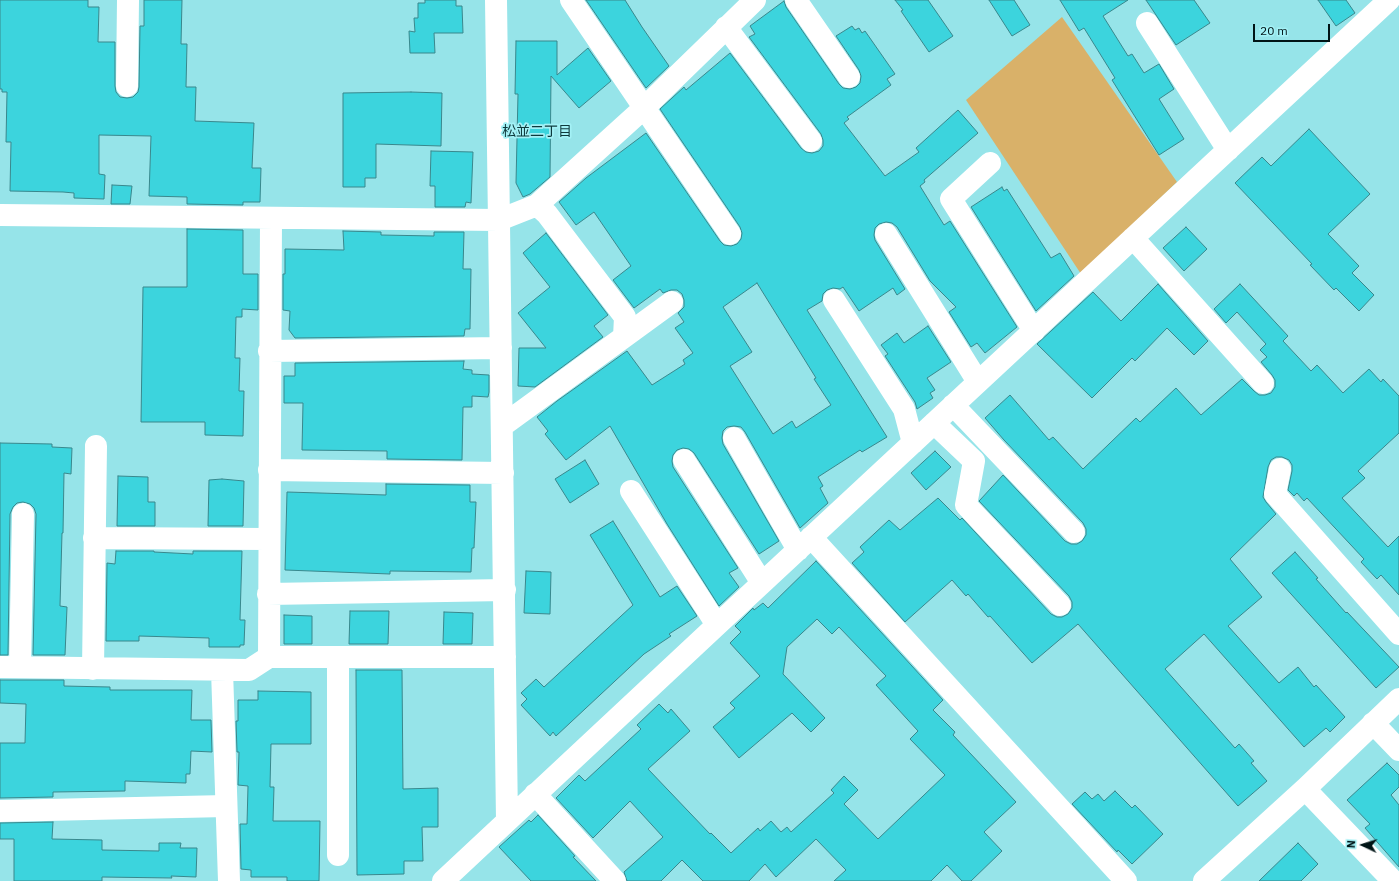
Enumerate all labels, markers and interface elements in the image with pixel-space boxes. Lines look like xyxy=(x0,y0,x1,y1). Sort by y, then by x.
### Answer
scale bar xyxy=(1255,16,1332,42)
text: 20 m xyxy=(1260,23,1288,38)
district label: 松並二丁目 xyxy=(502,124,572,140)
north arrow xyxy=(1343,825,1383,865)
text: N xyxy=(1344,840,1358,849)

